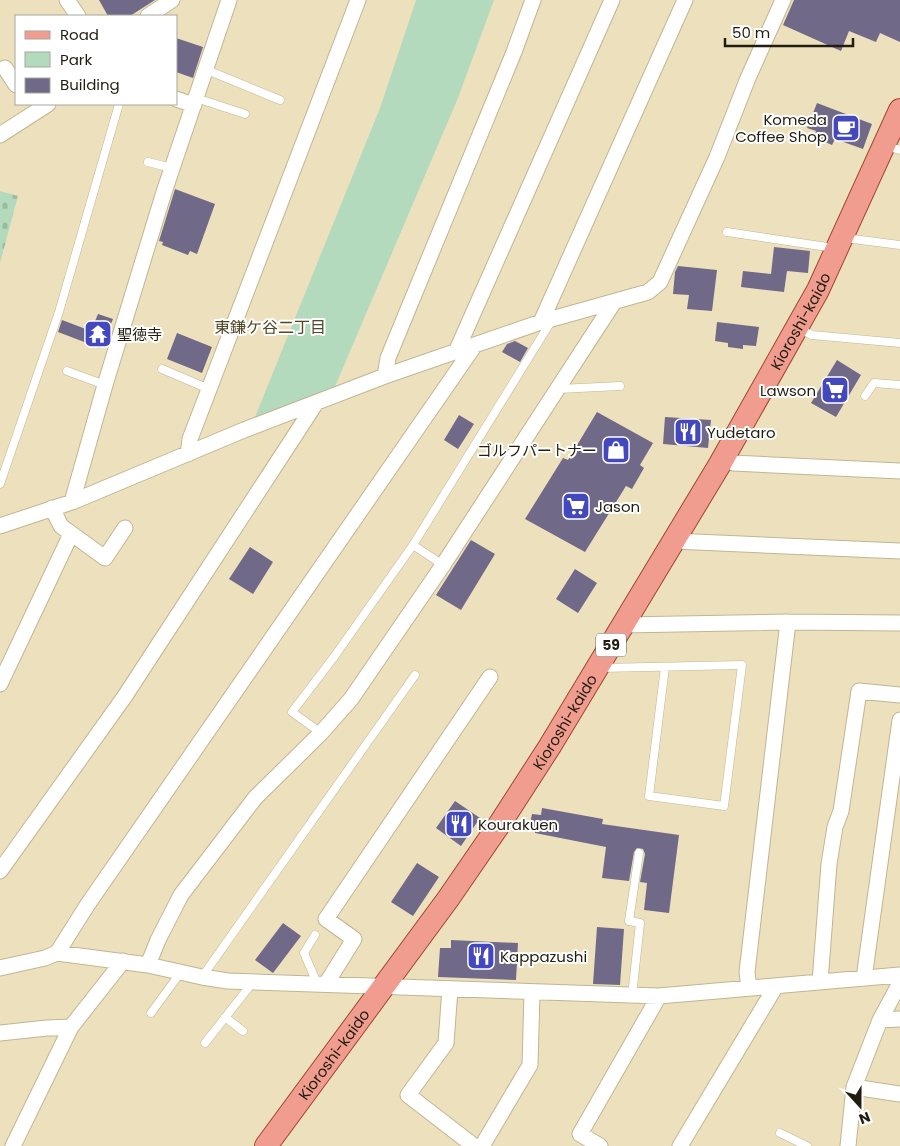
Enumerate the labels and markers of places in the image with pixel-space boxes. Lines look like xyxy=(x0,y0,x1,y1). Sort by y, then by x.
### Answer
place label: Komeda Coffee Shop xyxy=(735,109,827,147)
cafe icon: Komeda Coffee Shop xyxy=(831,113,861,143)
temple icon: 聖徳寺 xyxy=(83,319,113,349)
place label: 聖徳寺 xyxy=(117,324,162,345)
supermarket icon: Lawson xyxy=(820,375,850,405)
place label: Lawson xyxy=(760,380,816,401)
restaurant icon: Yudetaro xyxy=(673,417,703,447)
place label: Yudetaro xyxy=(707,422,776,443)
shop icon: ゴルフパートナー xyxy=(601,435,631,465)
place label: ゴルフパートナー xyxy=(477,440,597,461)
supermarket icon: Jason xyxy=(561,491,591,521)
place label: Jason xyxy=(595,496,640,517)
restaurant icon: Kourakuen xyxy=(444,809,474,839)
place label: Kourakuen xyxy=(478,814,558,835)
restaurant icon: Kappazushi xyxy=(466,941,496,971)
place label: Kappazushi xyxy=(500,946,587,967)

